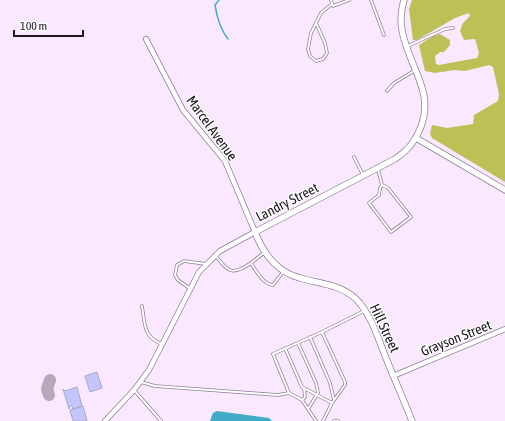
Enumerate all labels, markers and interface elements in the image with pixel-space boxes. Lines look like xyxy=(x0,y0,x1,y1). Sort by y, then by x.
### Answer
scale bar xyxy=(14,12,83,38)
text: 100 m xyxy=(20,19,47,33)
street label: Marcel Avenue xyxy=(183,93,241,163)
street label: Landry Street xyxy=(253,179,321,225)
street label: Hill Street xyxy=(367,301,403,355)
street label: Grayson Street xyxy=(418,317,494,359)

